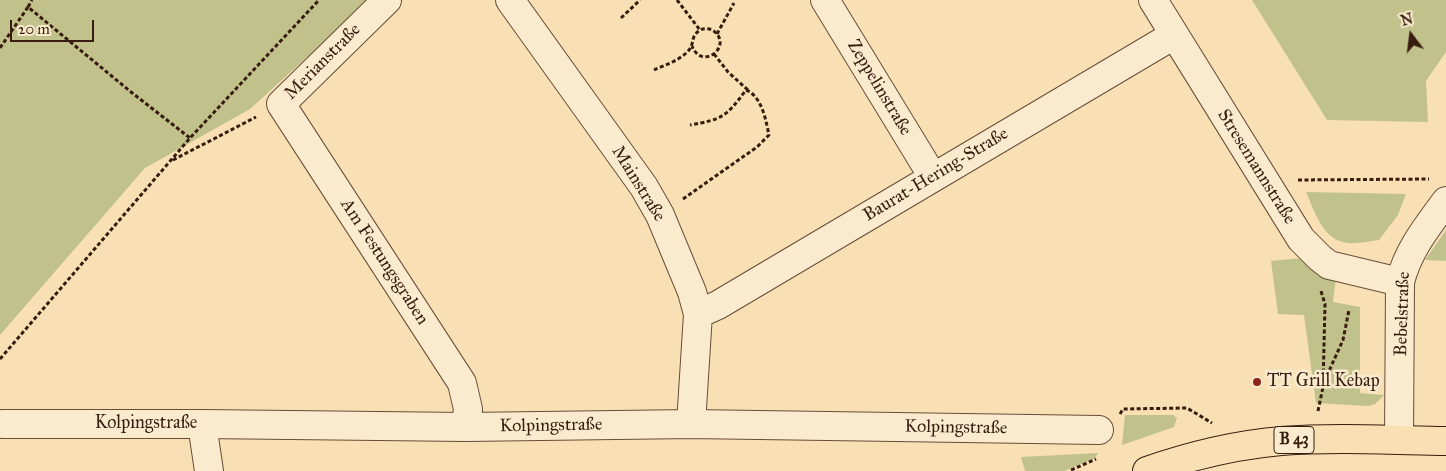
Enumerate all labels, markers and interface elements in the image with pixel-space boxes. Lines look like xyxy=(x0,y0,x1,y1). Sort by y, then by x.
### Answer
scale bar xyxy=(12,10,96,42)
north arrow xyxy=(1386,10,1436,60)
text: N xyxy=(1399,10,1415,30)
street label: Merianstraße xyxy=(280,19,366,105)
text: 20 m xyxy=(18,20,50,38)
street label: Zeppelinstraße xyxy=(842,36,916,140)
street label: Stresemannstraße xyxy=(1212,106,1300,228)
street label: Baurat-Hering-Straße xyxy=(860,123,1012,227)
street label: Mainstraße xyxy=(606,142,670,226)
street label: Am Festungsgraben xyxy=(335,195,433,329)
street label: Bebelstraße xyxy=(1391,271,1415,357)
place label: TT Grill Kebap xyxy=(1267,371,1380,393)
marker: TT Grill Kebap xyxy=(1251,376,1263,388)
street label: Kolpingstraße xyxy=(95,413,197,435)
street label: Kolpingstraße xyxy=(499,414,603,438)
street label: Kolpingstraße xyxy=(904,416,1008,440)
road number: B 43 xyxy=(1274,426,1314,454)

